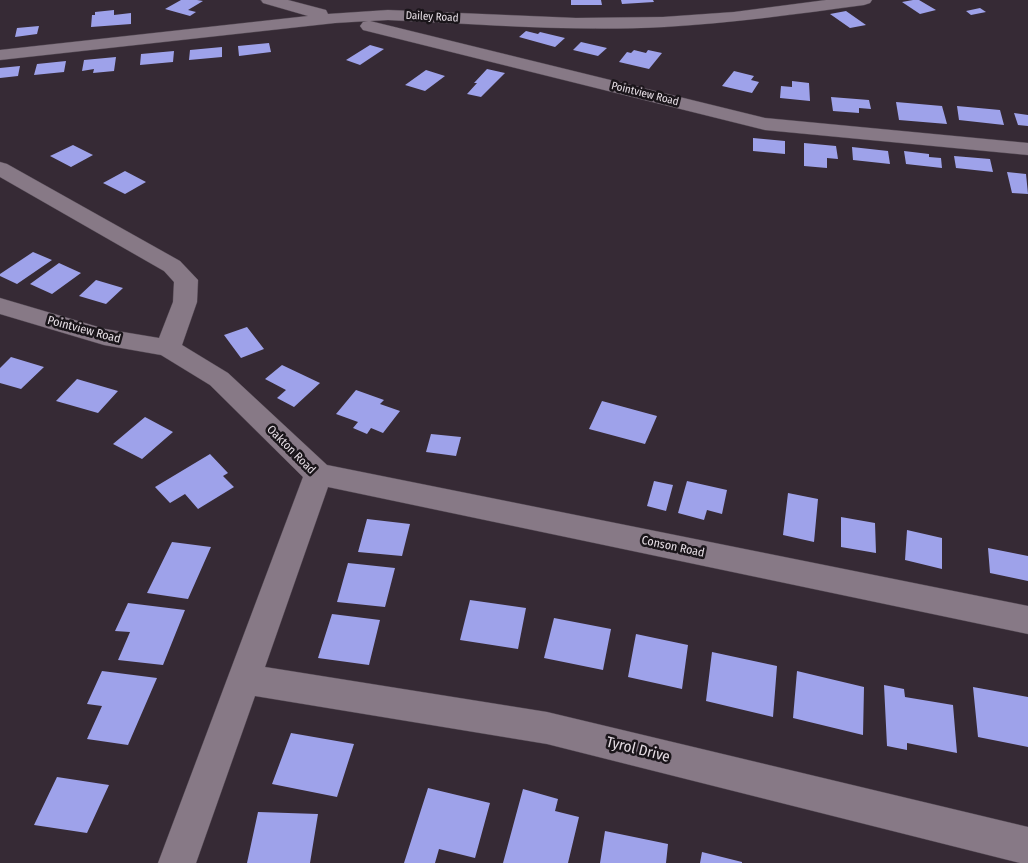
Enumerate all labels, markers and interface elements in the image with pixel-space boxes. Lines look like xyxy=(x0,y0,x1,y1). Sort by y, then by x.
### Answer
street label: Dailey Road xyxy=(405,9,459,25)
street label: Pointview Road xyxy=(610,79,680,109)
street label: Pointview Road xyxy=(46,313,122,347)
street label: Oakton Road xyxy=(264,423,318,477)
street label: Conson Road xyxy=(640,533,706,561)
street label: Tyrol Drive xyxy=(604,733,672,767)

